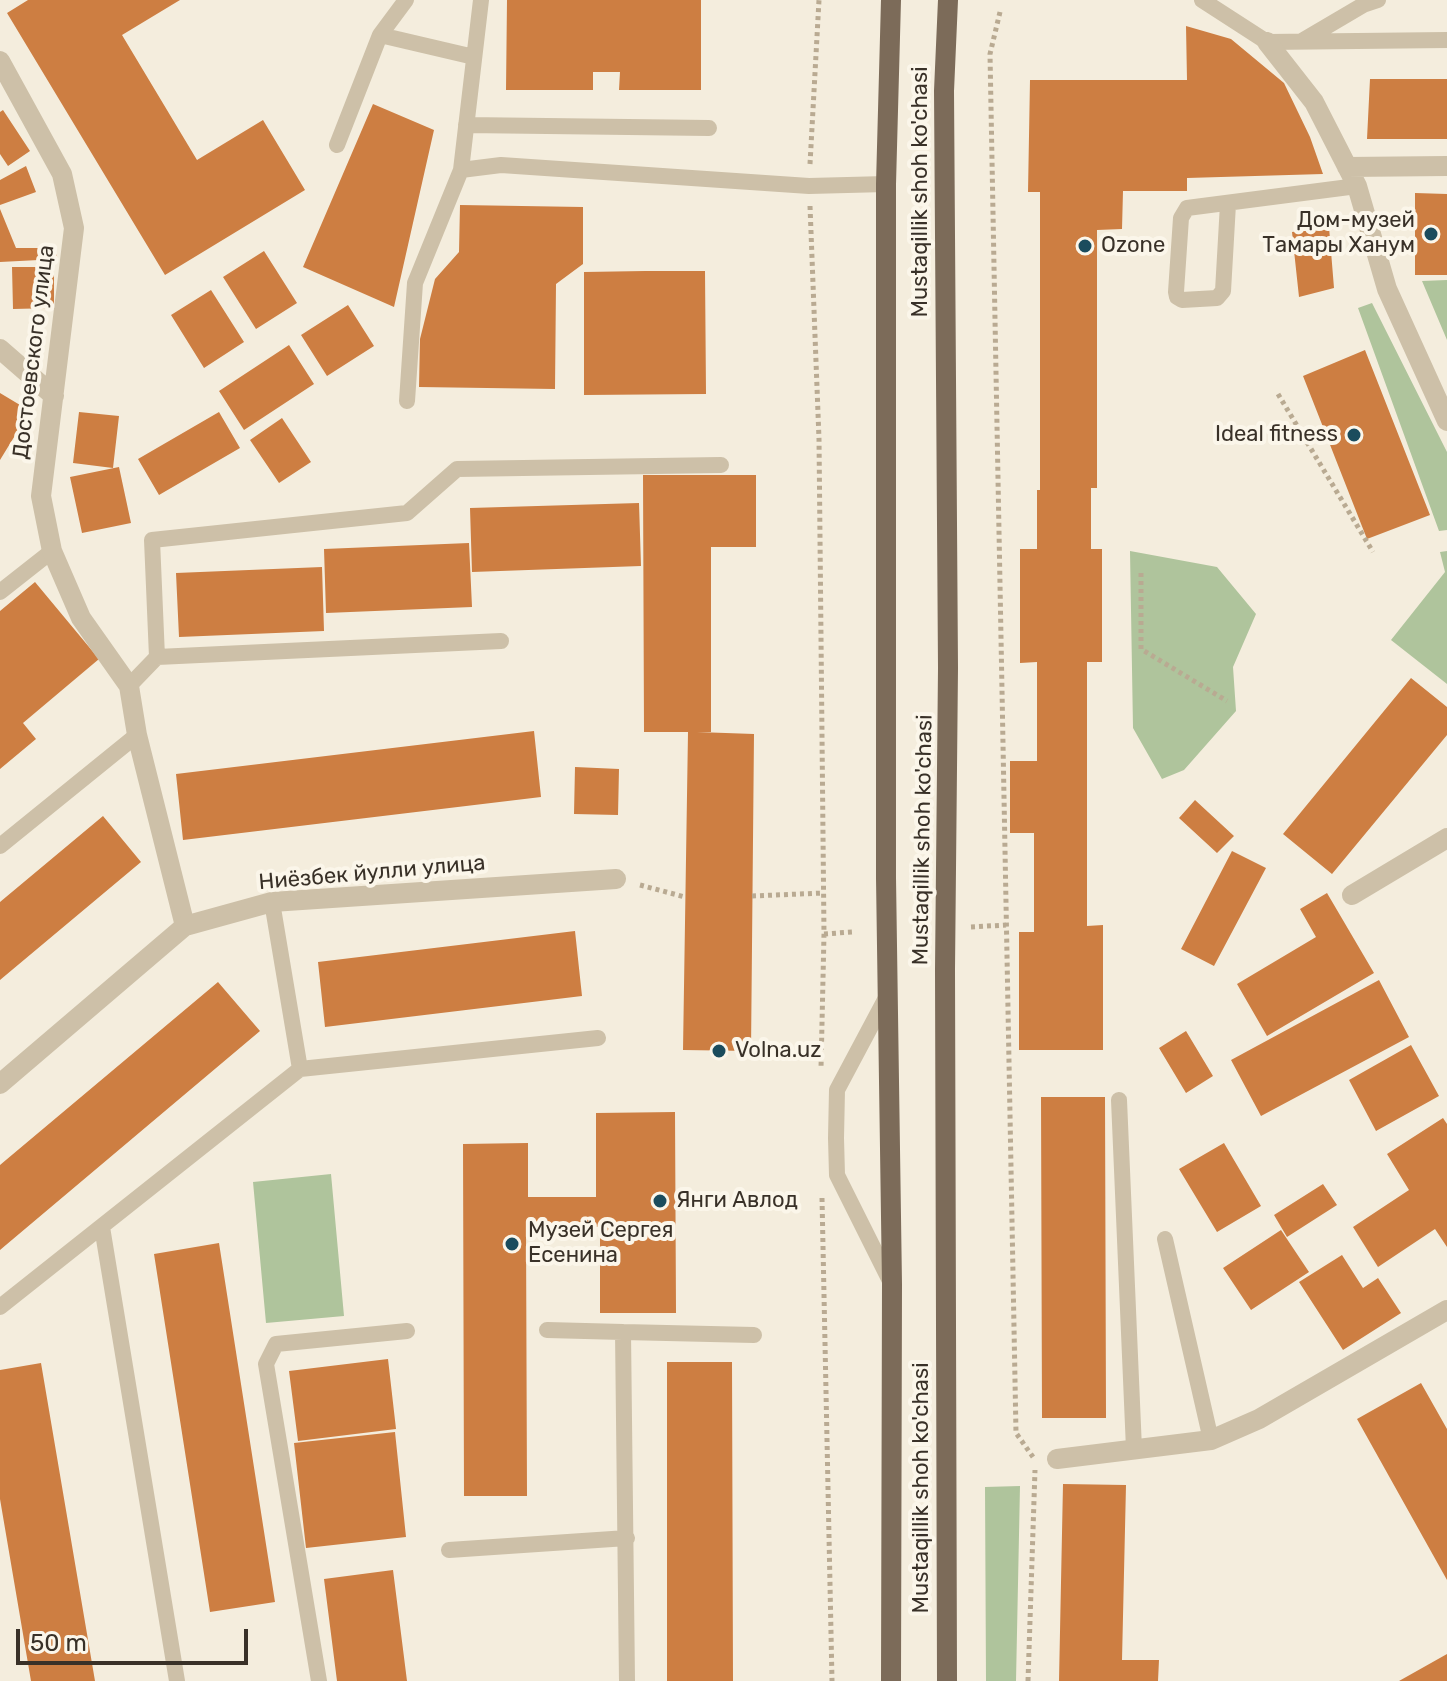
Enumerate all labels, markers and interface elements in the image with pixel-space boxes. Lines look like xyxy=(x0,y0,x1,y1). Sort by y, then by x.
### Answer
street label: Mustaqillik shoh ko'chasi xyxy=(908,66,934,318)
place label: Дом-музей Тамары Ханум xyxy=(1262,208,1415,260)
marker: Дом-музей Тамары Ханум xyxy=(1422,225,1440,243)
place label: Ozone xyxy=(1101,233,1165,259)
marker: Ozone xyxy=(1076,237,1094,255)
street label: Достоевского улица xyxy=(8,243,60,461)
place label: Ideal fitness xyxy=(1215,422,1338,448)
marker: Ideal fitness xyxy=(1345,426,1363,444)
street label: Mustaqillik shoh ko'chasi xyxy=(908,714,938,966)
street label: Ниёзбек йулли улица xyxy=(258,850,486,896)
place label: Volna.uz xyxy=(735,1038,821,1064)
marker: Volna.uz xyxy=(710,1042,728,1060)
place label: Янги Авлод xyxy=(676,1188,798,1214)
marker: Янги Авлод xyxy=(651,1192,669,1210)
place label: Музей Сергея Есенина xyxy=(528,1218,674,1270)
marker: Музей Сергея Есенина xyxy=(503,1235,521,1253)
street label: Mustaqillik shoh ko'chasi xyxy=(909,1362,935,1614)
scale bar xyxy=(20,1613,252,1663)
text: 50 m xyxy=(30,1629,87,1657)

